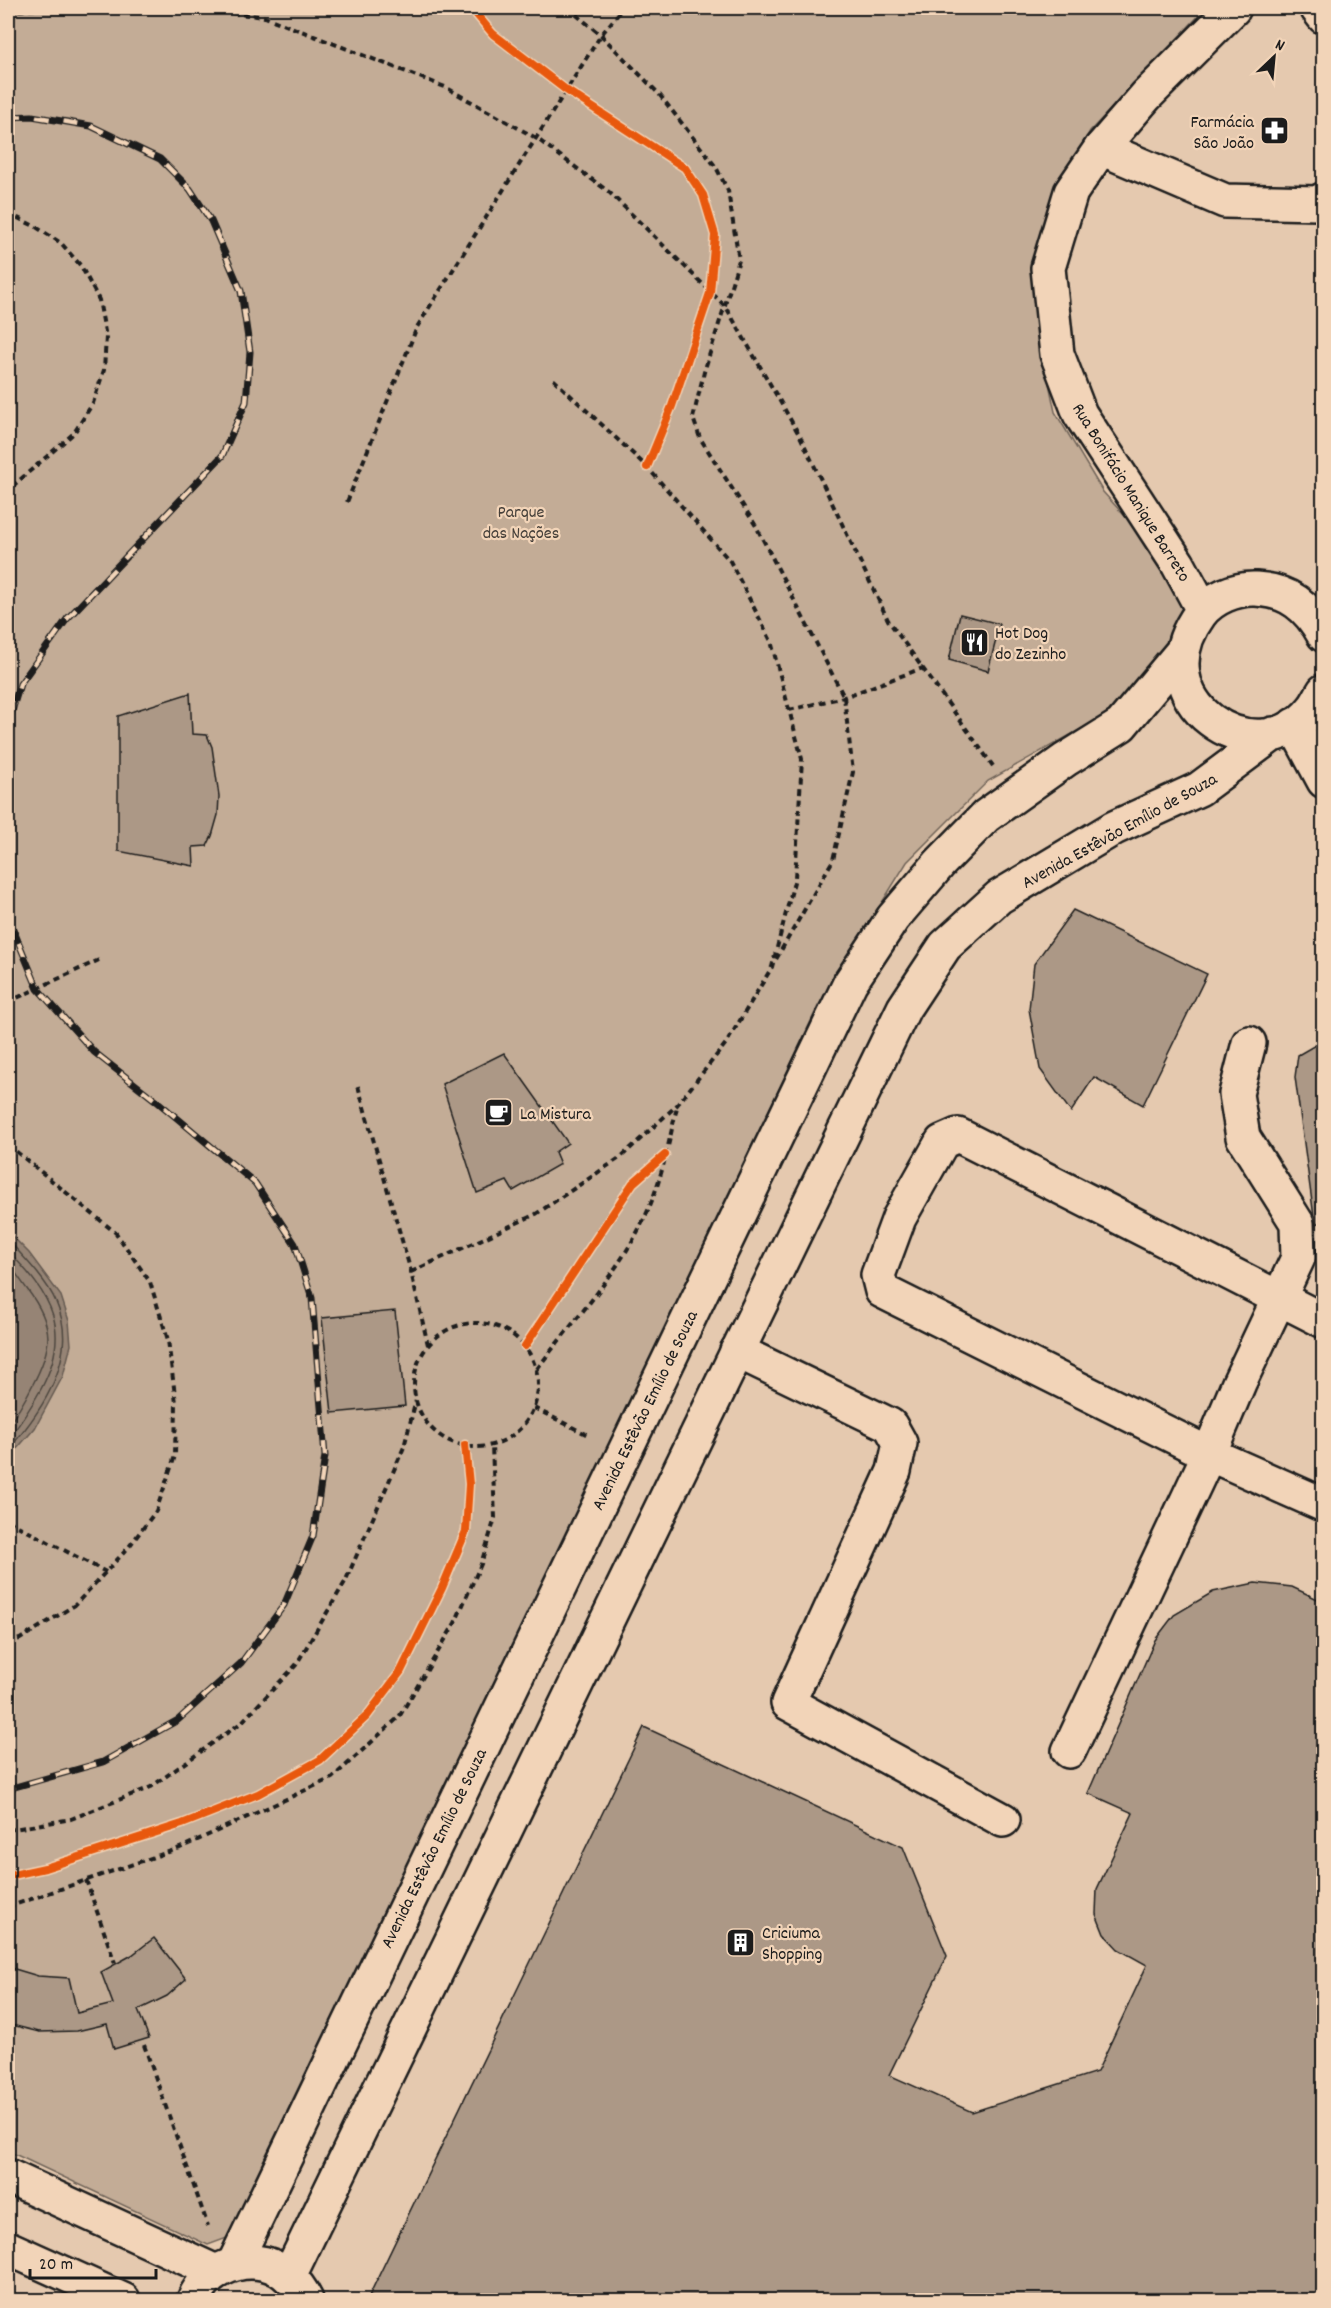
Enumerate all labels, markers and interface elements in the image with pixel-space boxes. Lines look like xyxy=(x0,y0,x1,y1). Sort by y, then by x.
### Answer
north arrow xyxy=(1244,27,1304,87)
text: N xyxy=(1271,34,1288,58)
place label: Farmácia São João xyxy=(1191,111,1255,157)
pharmacy icon: Farmácia São João xyxy=(1259,115,1291,147)
street label: Rua Bonifácio Manique Barreto xyxy=(1065,399,1195,588)
park label: Parque das Nações xyxy=(483,501,559,547)
place label: Hot Dog do Zezinho xyxy=(995,622,1066,668)
restaurant icon: Hot Dog do Zezinho xyxy=(958,626,990,658)
street label: Avenida Estêvão Emílio de Souza xyxy=(1018,768,1223,896)
cafe icon: La Mistura xyxy=(483,1097,515,1129)
place label: La Mistura xyxy=(520,1103,591,1128)
street label: Avenida Estêvão Emílio de Souza xyxy=(587,1306,706,1515)
street label: Avenida Estêvão Emílio de Souza xyxy=(376,1744,495,1953)
place label: Criciuma Shopping xyxy=(762,1922,822,1968)
building icon: Criciuma Shopping xyxy=(725,1926,757,1958)
scale bar xyxy=(30,2242,156,2280)
text: 20 m xyxy=(39,2253,73,2278)

